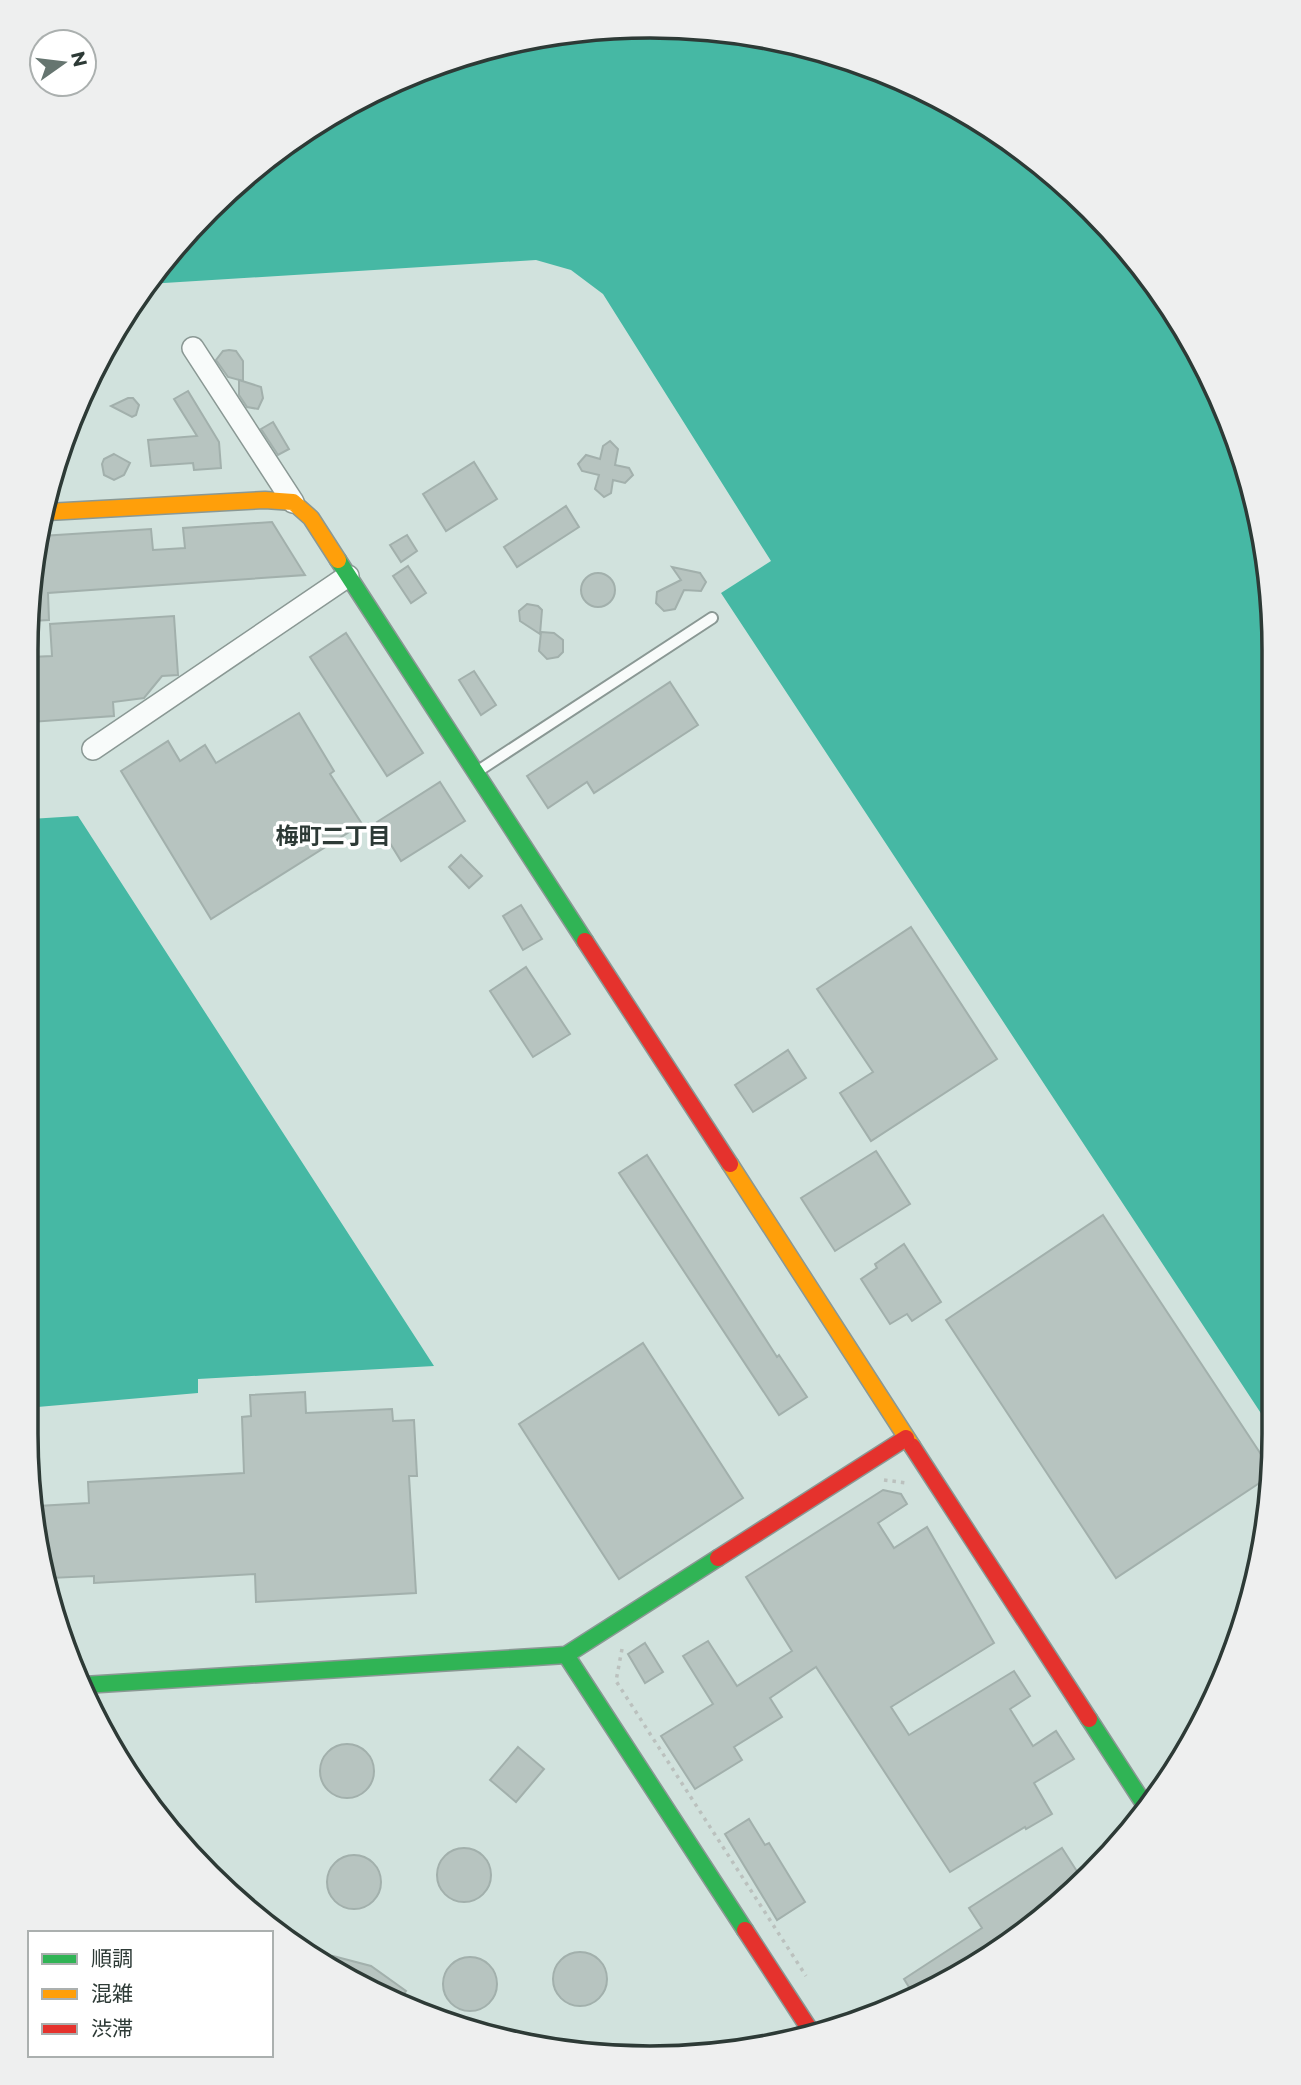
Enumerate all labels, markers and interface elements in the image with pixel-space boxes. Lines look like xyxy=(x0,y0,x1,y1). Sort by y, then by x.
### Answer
north arrow xyxy=(28,28,98,98)
text: N xyxy=(66,49,92,69)
district label: 梅町二丁目 xyxy=(276,822,391,850)
legend xyxy=(28,1931,273,2057)
text: 順調 xyxy=(91,1946,133,1971)
text: 混雑 xyxy=(91,1981,133,2006)
text: 渋滞 xyxy=(91,2016,133,2041)

